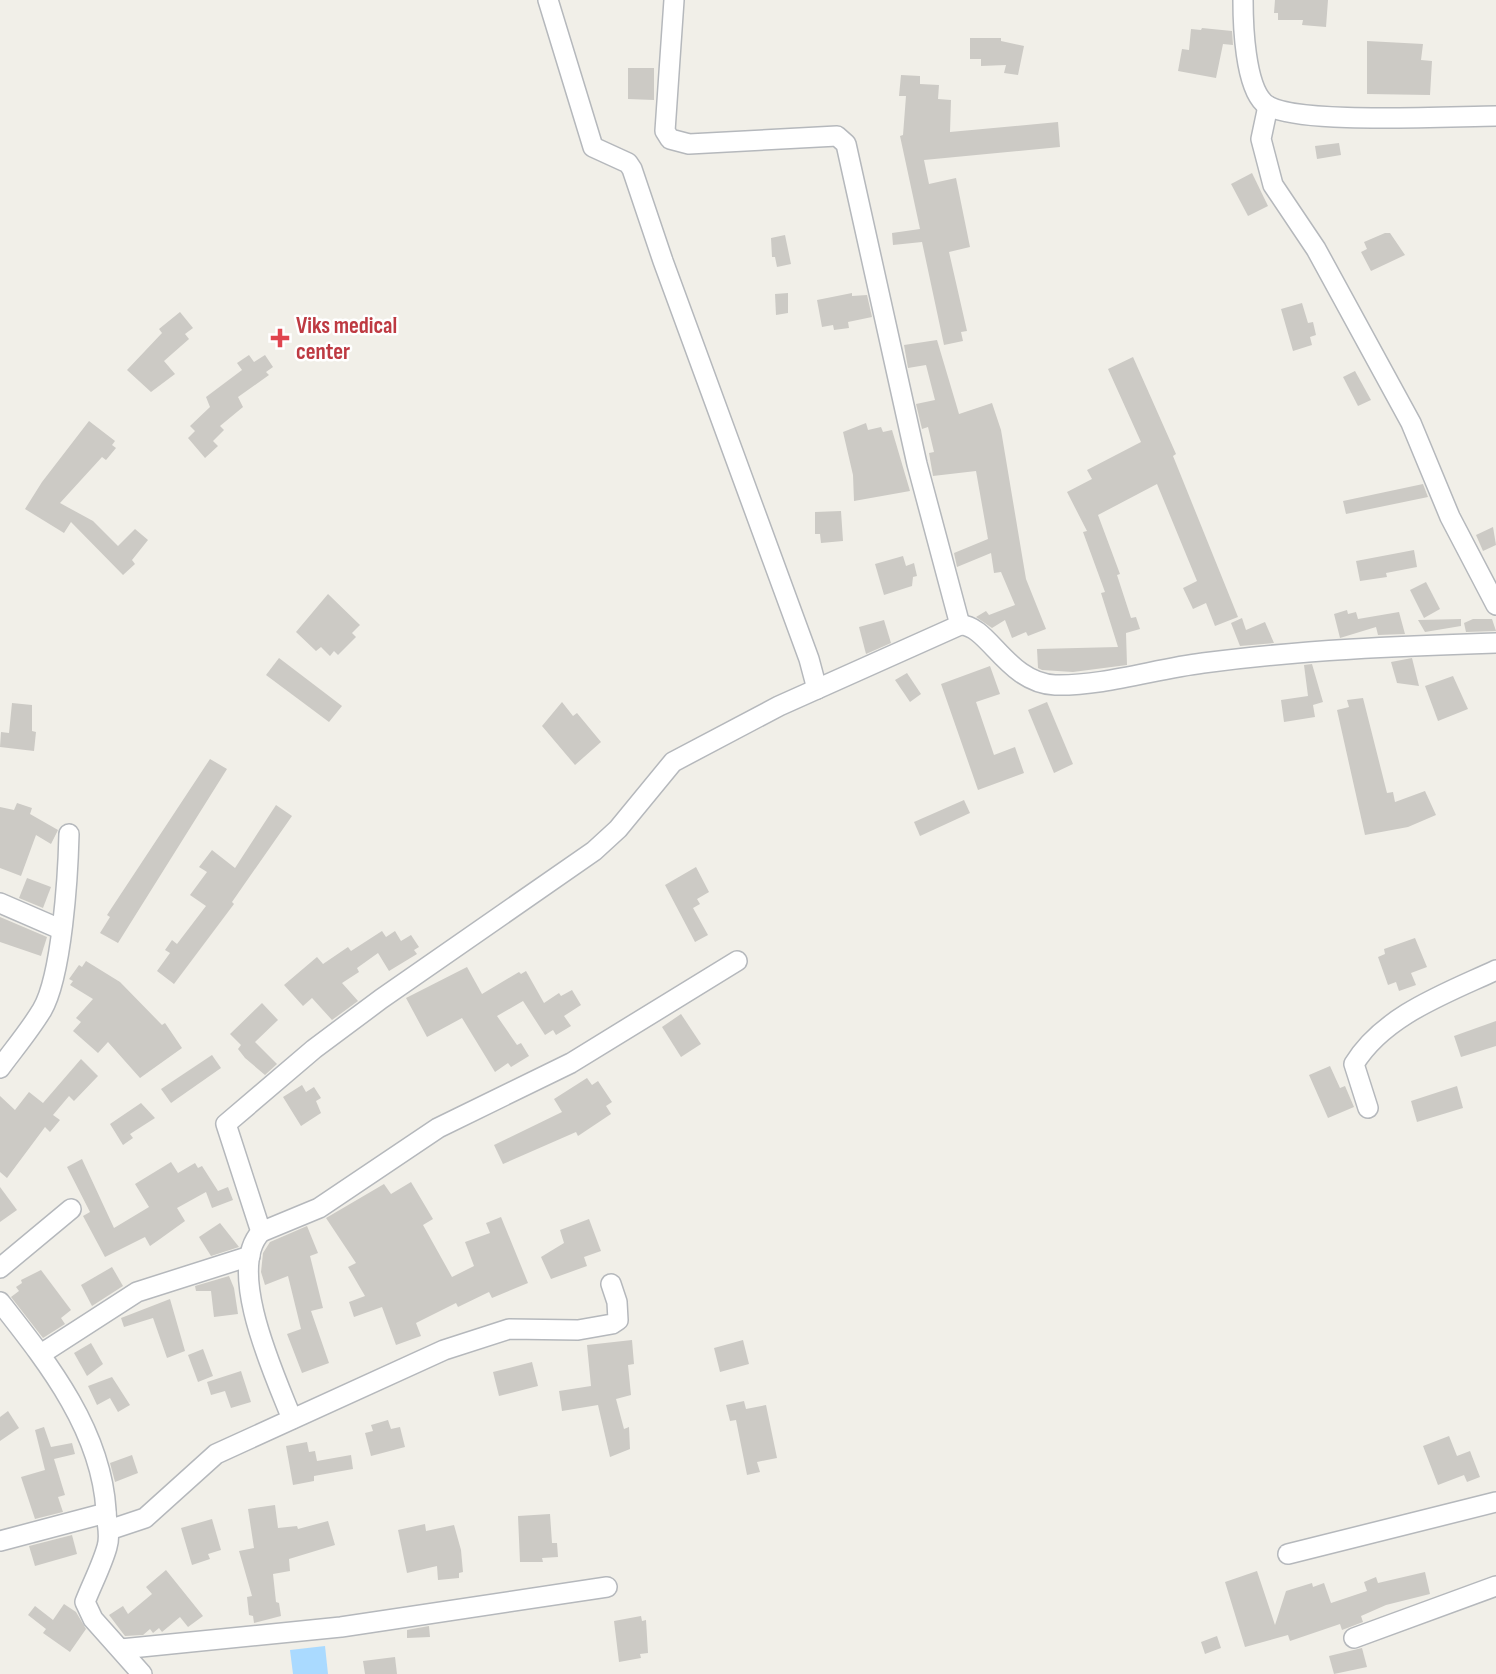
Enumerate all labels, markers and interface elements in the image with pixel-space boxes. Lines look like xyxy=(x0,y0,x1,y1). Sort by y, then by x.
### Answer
place label: Viks medical center xyxy=(296,312,397,366)
marker: Viks medical center xyxy=(270,328,290,348)

